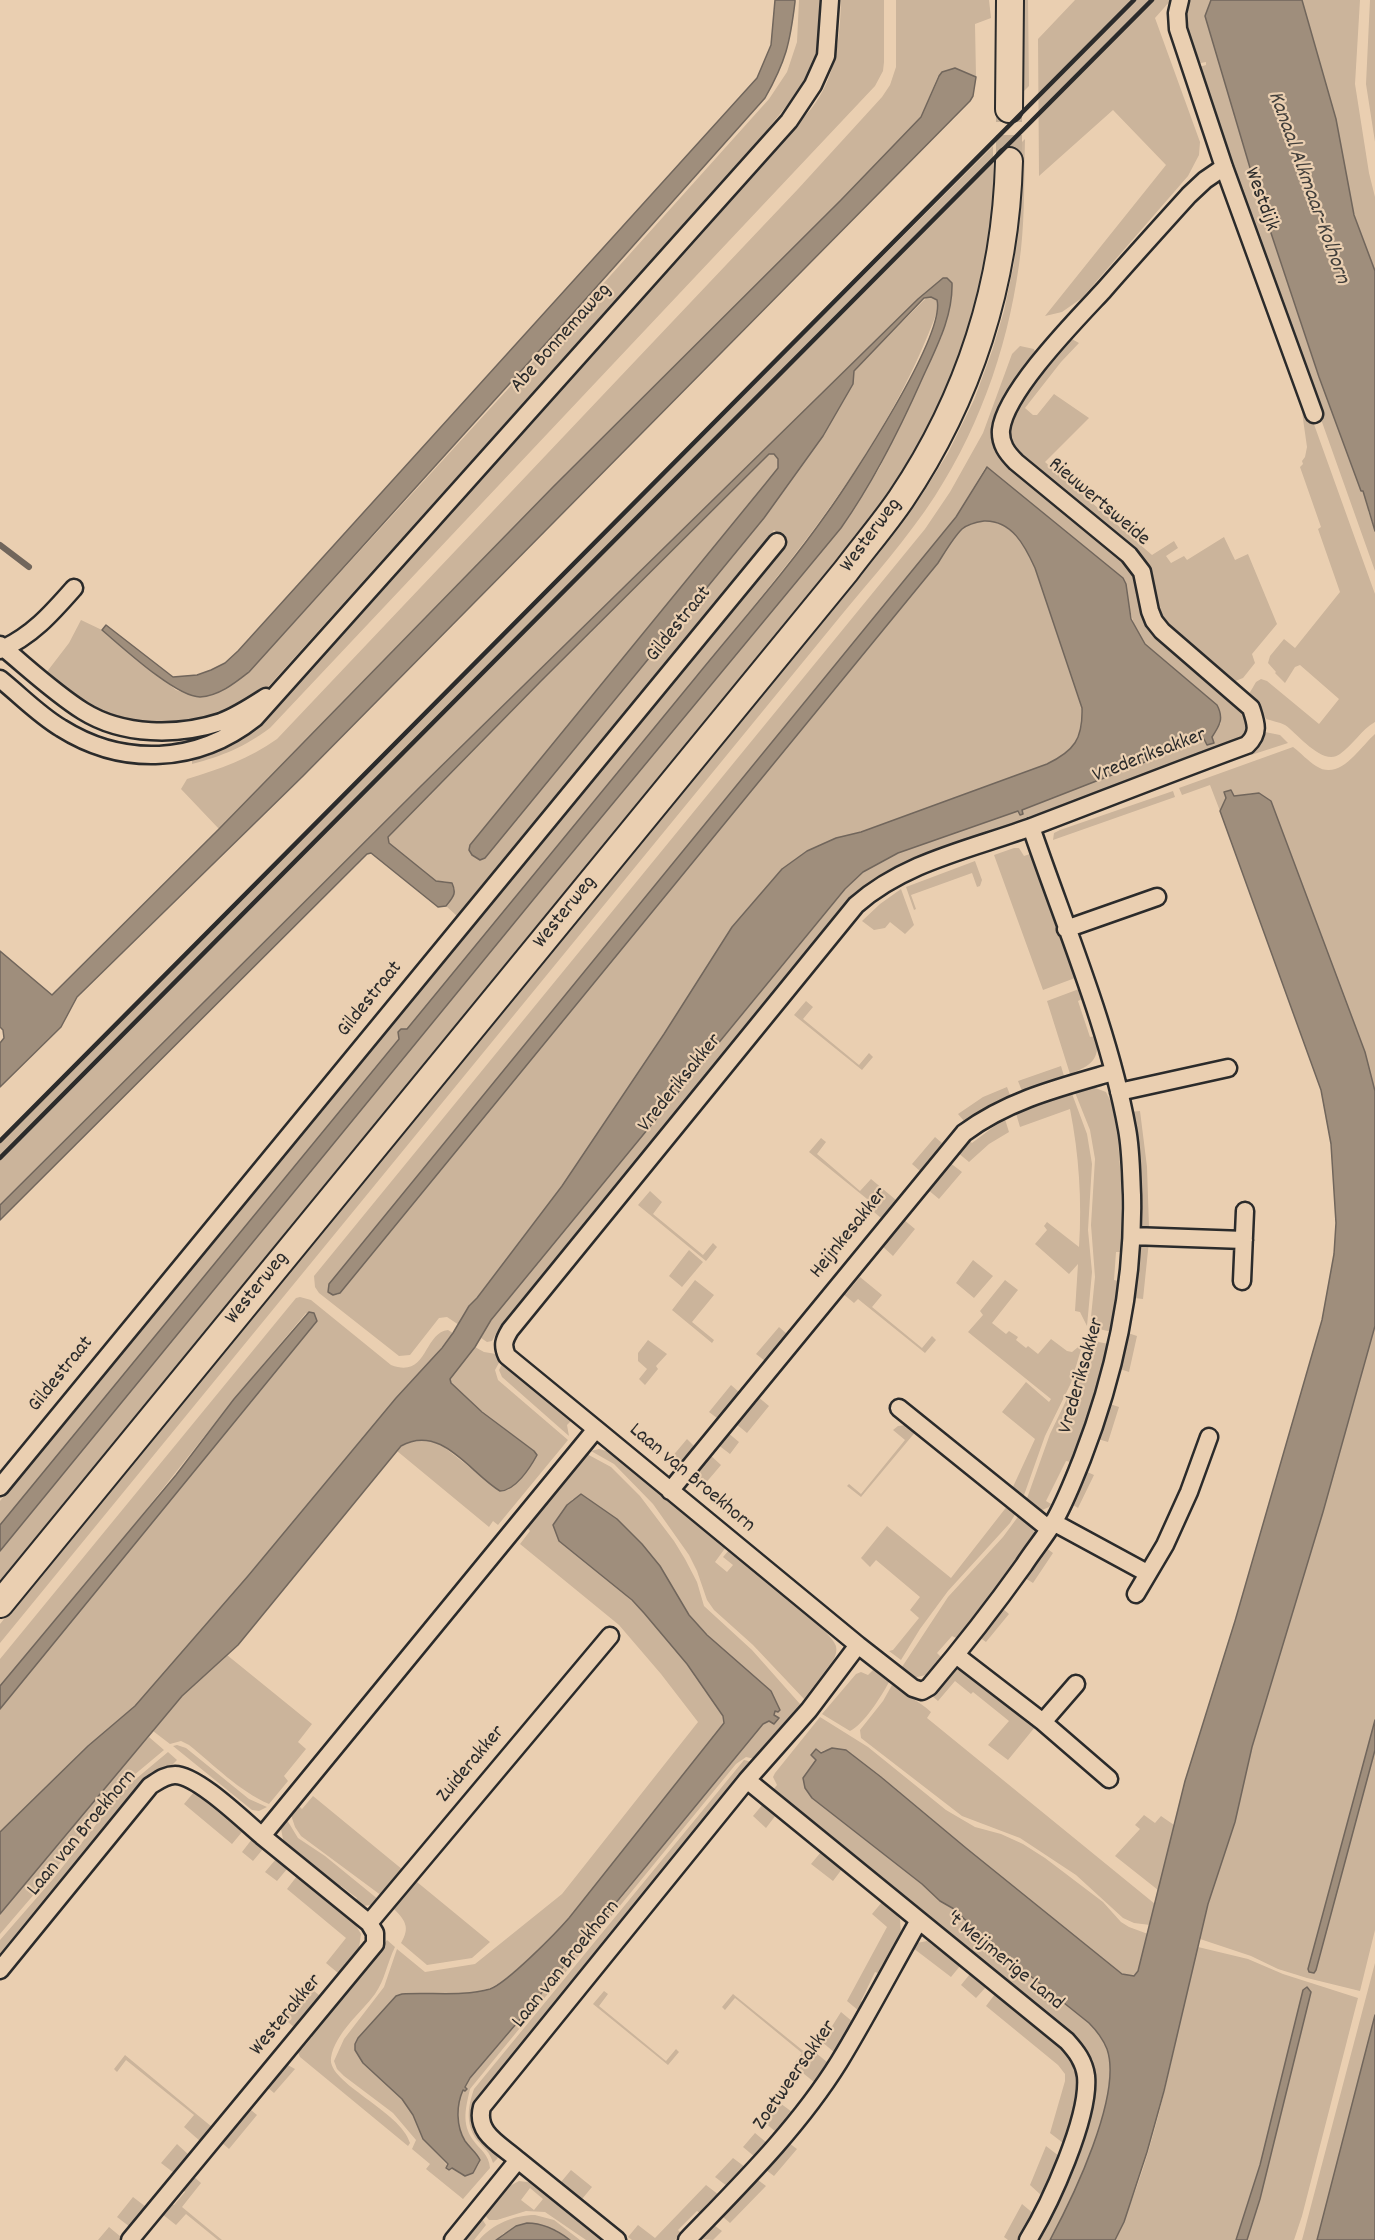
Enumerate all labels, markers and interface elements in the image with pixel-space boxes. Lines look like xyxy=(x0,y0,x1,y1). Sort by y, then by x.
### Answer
water label: Kanaal Alkmaar-Kolhorn xyxy=(1260,88,1354,288)
street label: Westdijk xyxy=(1237,165,1283,235)
street label: Abe Bonnemaweg xyxy=(506,279,618,399)
street label: Rieuwertsweide xyxy=(1042,453,1154,553)
street label: Westerweg xyxy=(836,494,908,578)
street label: Gildestraat xyxy=(642,582,718,668)
street label: Vrederiksakker xyxy=(1090,724,1210,790)
street label: Westerweg xyxy=(529,871,603,955)
street label: Gildestraat xyxy=(333,957,409,1043)
street label: Vrederiksakker xyxy=(634,1030,728,1138)
street label: Heijnkesakker xyxy=(806,1183,894,1285)
street label: Westerweg xyxy=(221,1247,295,1331)
street label: Vrederiksakker xyxy=(1054,1315,1112,1437)
street label: Gildestraat xyxy=(24,1332,100,1418)
street label: Laan van Broekhorn xyxy=(623,1419,759,1539)
street label: Zuiderakker xyxy=(432,1721,512,1809)
street label: Laan van Broekhorn xyxy=(23,1766,143,1902)
street label: Laan van Broekhorn xyxy=(508,1896,626,2034)
street label: 't Meijmerige Land xyxy=(940,1907,1068,2017)
street label: Westerakker xyxy=(246,1970,328,2062)
street label: Zoetweersakker xyxy=(749,2016,843,2136)

